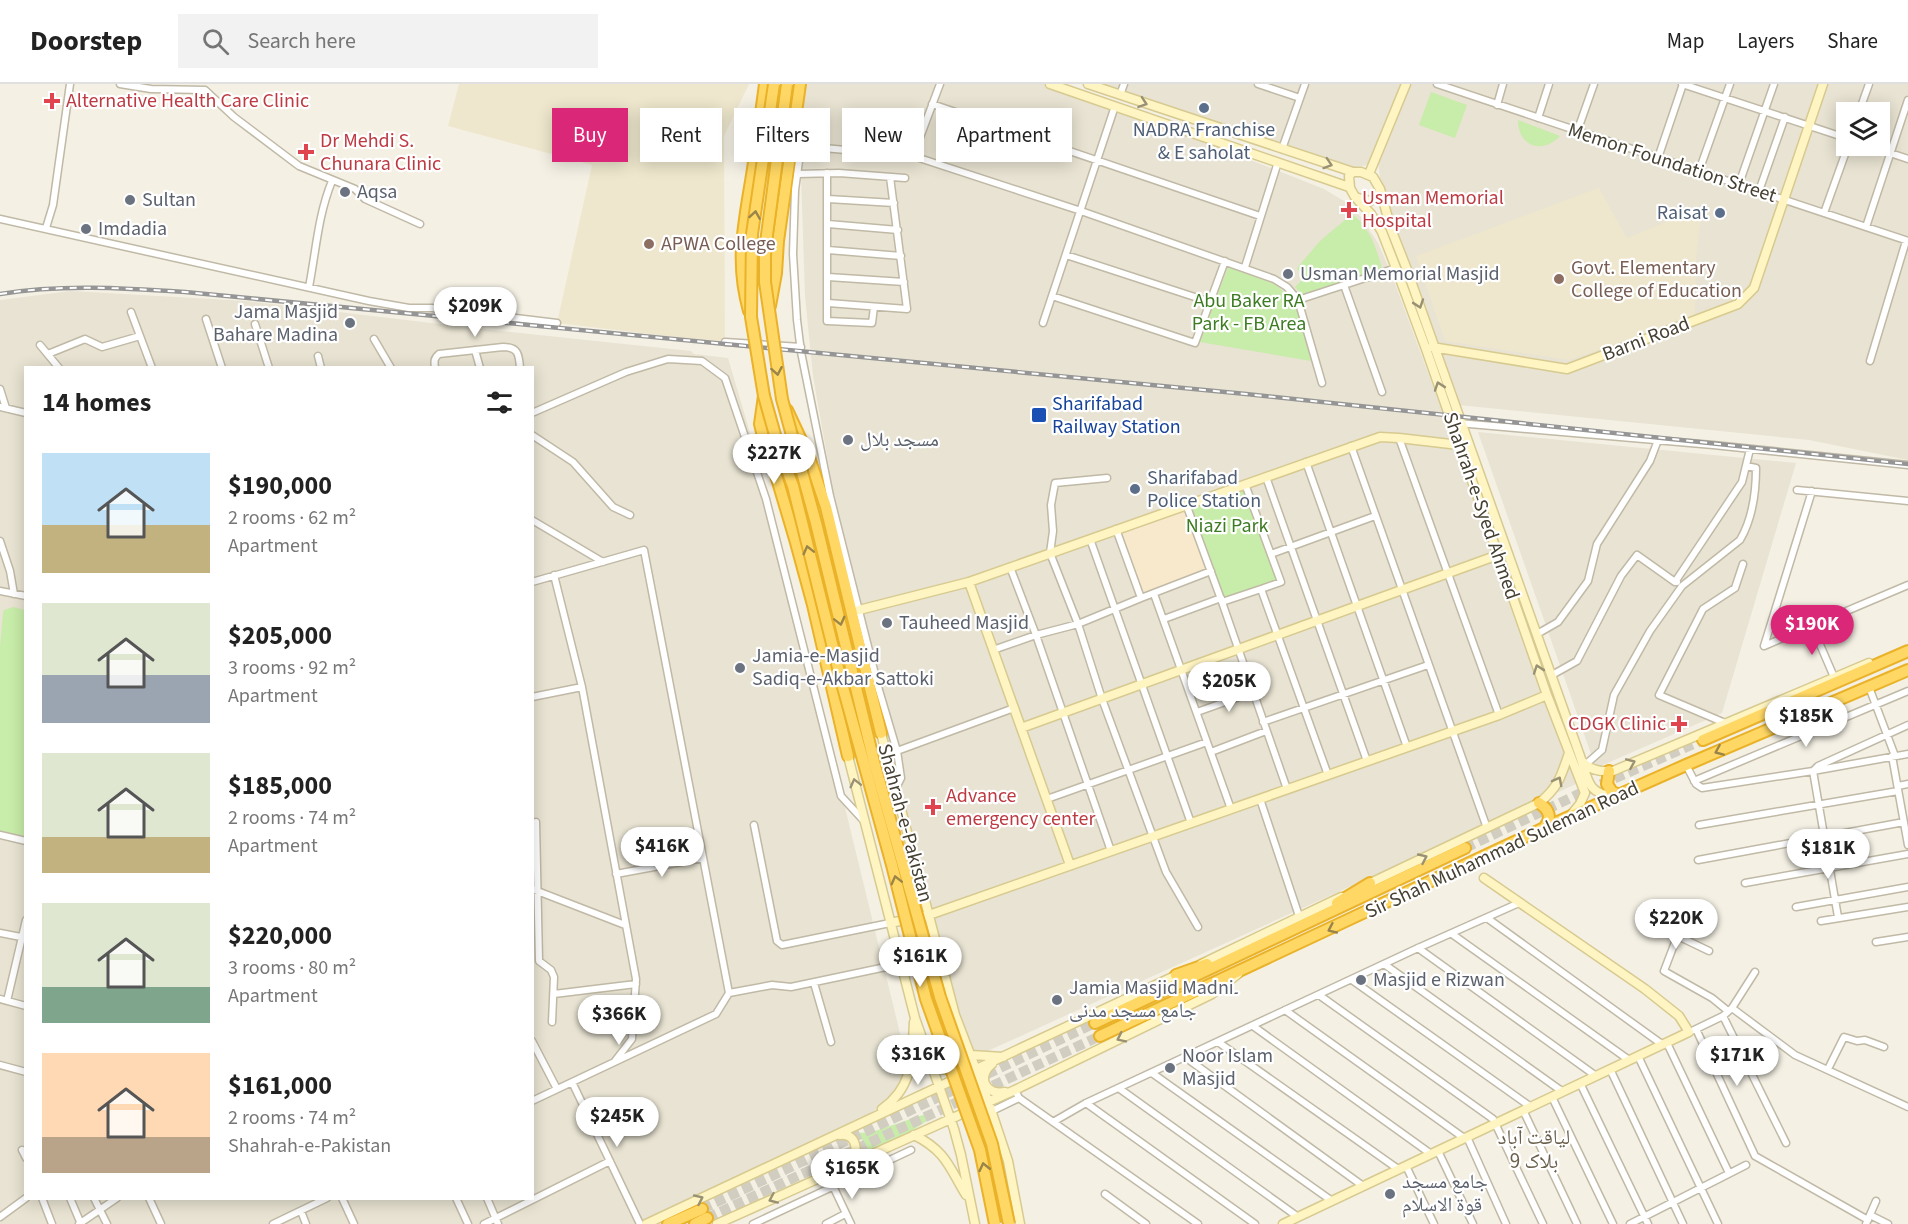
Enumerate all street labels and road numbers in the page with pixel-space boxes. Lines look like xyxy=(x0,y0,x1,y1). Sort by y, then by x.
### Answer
street label: Memon Foundation Street xyxy=(1564,116,1780,210)
street label: Barni Road xyxy=(1598,310,1694,368)
street label: Shahrah-e-Syed Ahmed xyxy=(1436,409,1526,603)
street label: Shahrah-e-Pakistan xyxy=(870,741,940,905)
street label: Sir Shah Muhammad Suleman Road xyxy=(1361,774,1643,926)

